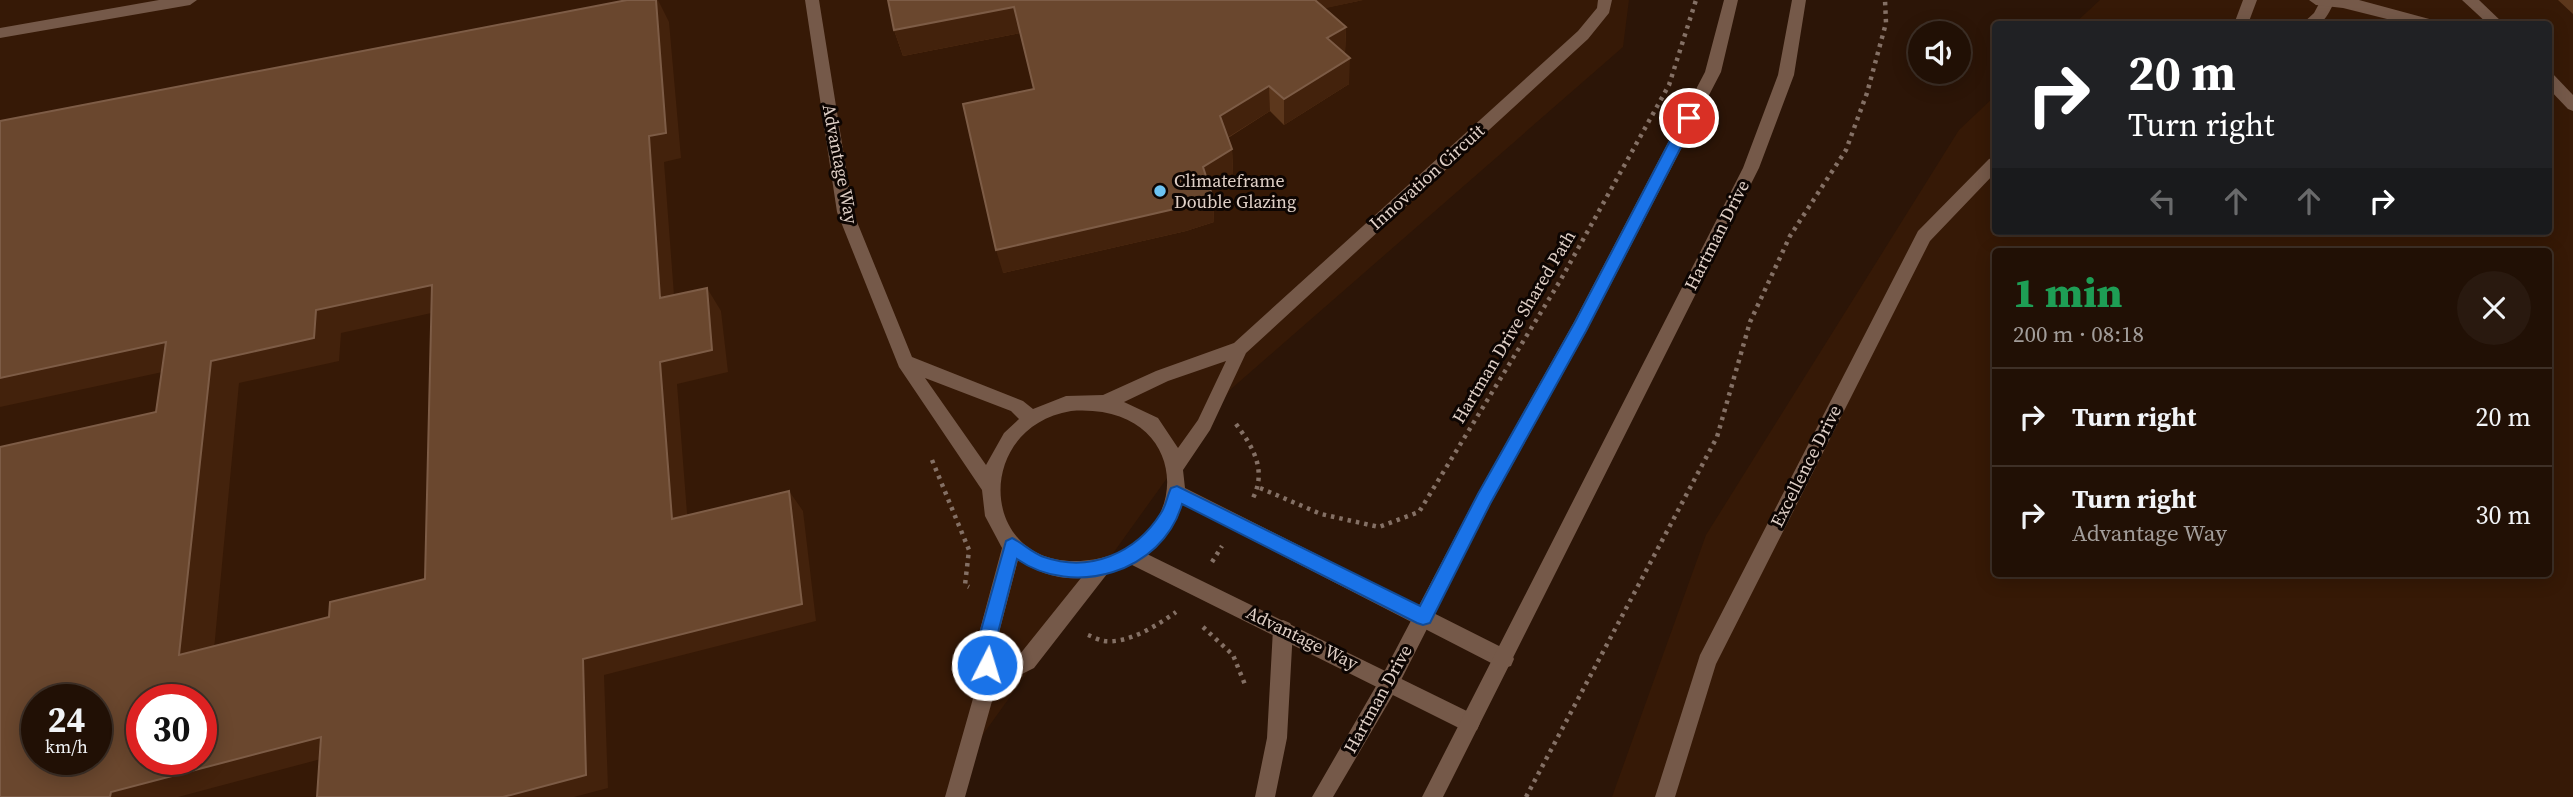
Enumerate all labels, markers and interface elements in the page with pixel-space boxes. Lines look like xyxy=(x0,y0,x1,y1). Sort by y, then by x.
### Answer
map controls xyxy=(1908,21,1971,84)
button: sound xyxy=(1908,21,1971,84)
text: 20 m xyxy=(2128,39,2236,106)
icon: right xyxy=(2013,49,2104,140)
pin xyxy=(1659,88,1719,148)
icon: arrive xyxy=(1670,99,1708,137)
street label: Advantage Way xyxy=(817,102,864,227)
text: Turn right xyxy=(2128,103,2274,147)
street label: Innovation Circuit xyxy=(1364,118,1490,235)
place label: Climateframe Double Glazing xyxy=(1174,168,1296,214)
street label: Hartman Drive xyxy=(1678,175,1755,294)
icon: left xyxy=(2144,182,2182,220)
icon: ahead xyxy=(2217,182,2255,220)
icon: ahead xyxy=(2290,182,2328,220)
icon: right xyxy=(2363,182,2401,220)
marker: Climateframe Double Glazing xyxy=(1152,183,1168,199)
street label: Hartman Drive Shared Path xyxy=(1446,225,1581,428)
text: 1 min xyxy=(2013,263,2123,321)
button: close xyxy=(2457,271,2531,345)
text: 200 m · 08:18 xyxy=(2013,318,2144,350)
icon: right xyxy=(2013,398,2051,436)
text: Turn right xyxy=(2072,399,2196,435)
text: 20 m xyxy=(2476,399,2531,435)
street label: Excellence Drive xyxy=(1764,400,1847,531)
text: Turn right xyxy=(2072,481,2196,517)
icon: right xyxy=(2013,496,2051,534)
text: 30 m xyxy=(2476,497,2531,533)
text: Advantage Way xyxy=(2072,517,2227,549)
street label: Advantage Way xyxy=(1242,600,1363,676)
position arrow xyxy=(950,628,1024,702)
street label: Hartman Drive xyxy=(1337,640,1418,758)
speed limit sign: 30 xyxy=(126,684,217,775)
text: 24 xyxy=(48,696,85,744)
text: km/h xyxy=(45,734,88,759)

